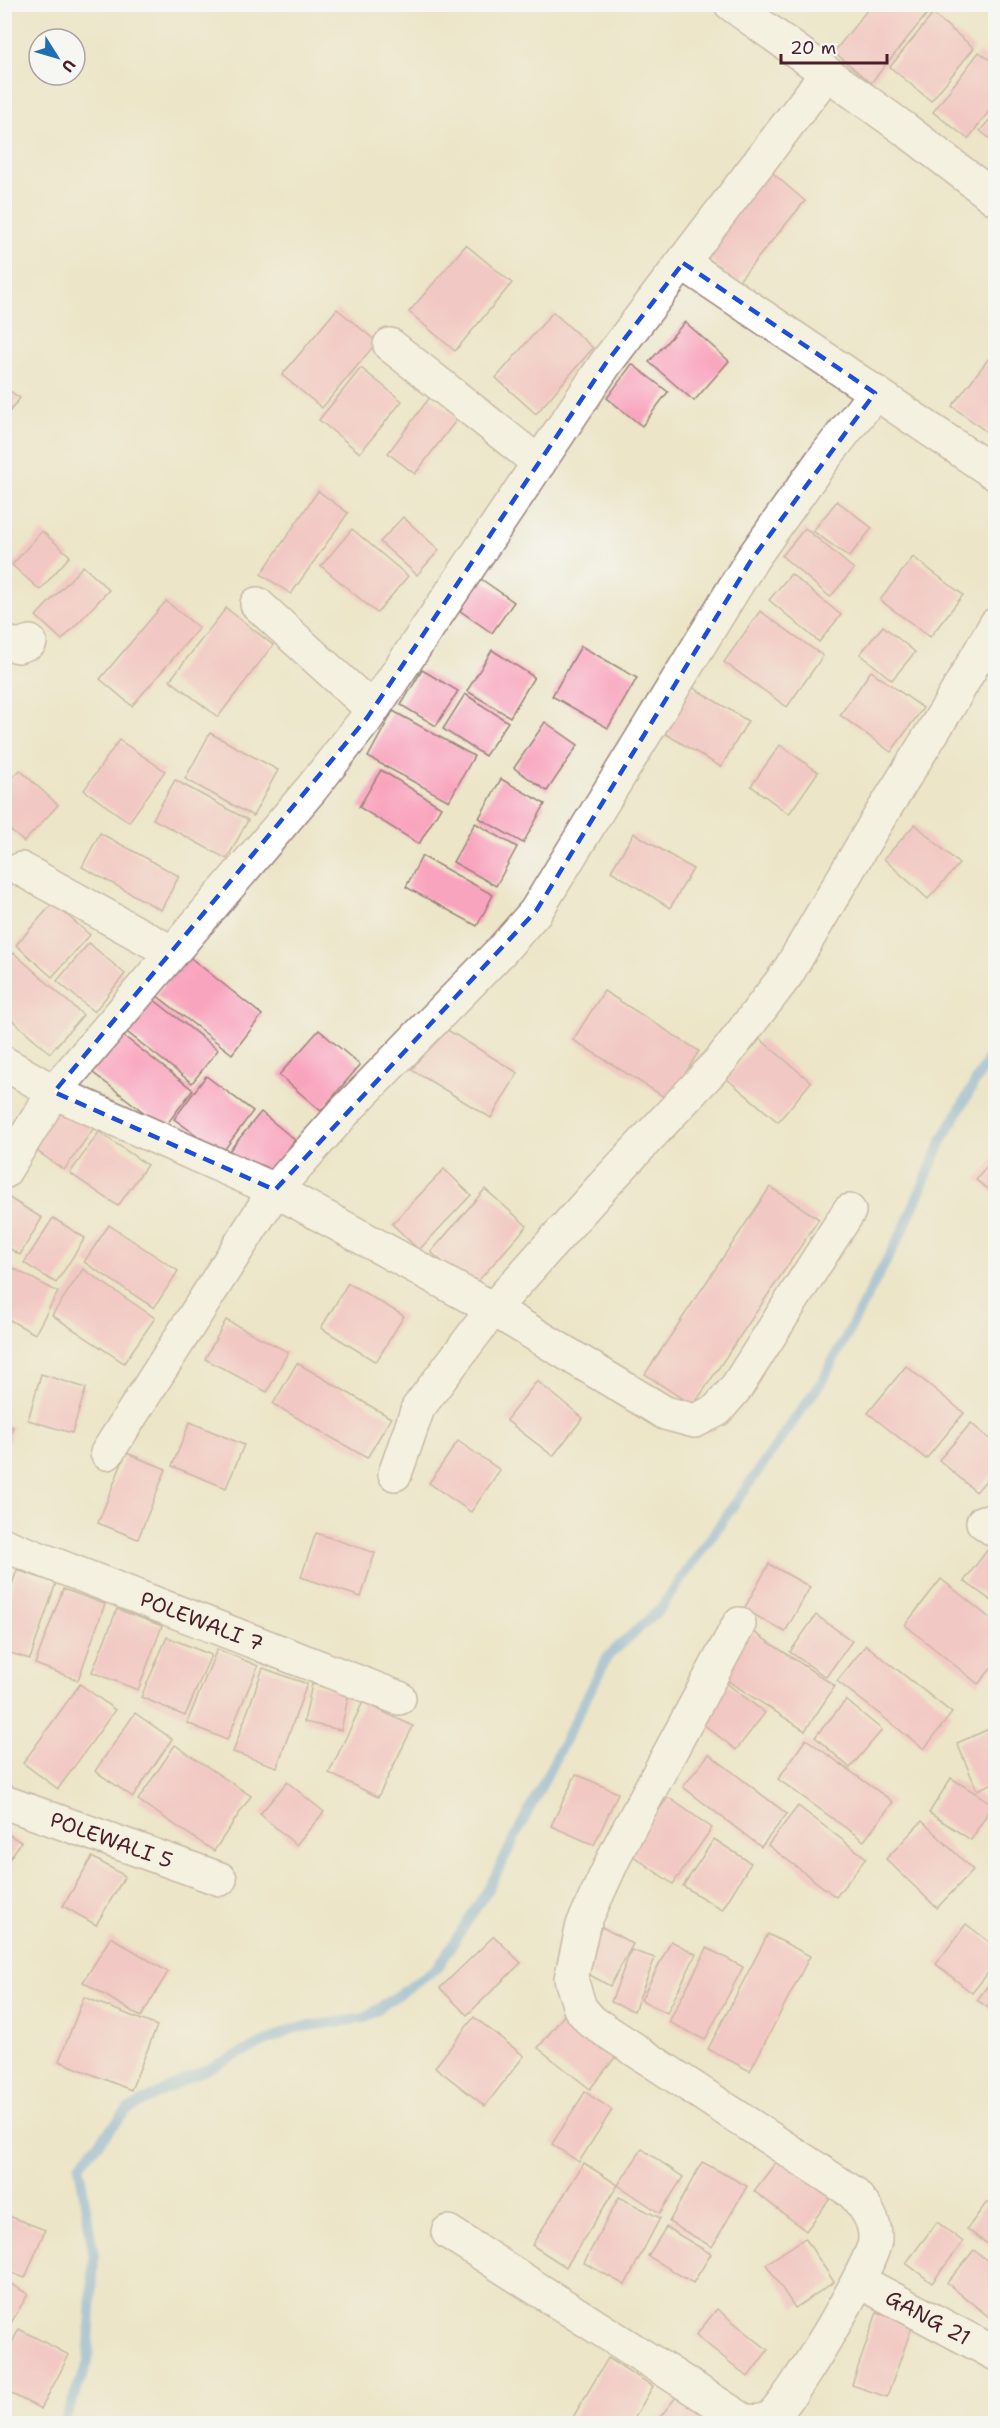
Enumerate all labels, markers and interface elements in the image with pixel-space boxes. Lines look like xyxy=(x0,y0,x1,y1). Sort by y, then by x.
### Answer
north arrow xyxy=(27,27,87,87)
scale bar xyxy=(781,27,888,65)
text: 20 m xyxy=(790,36,836,60)
text: U xyxy=(57,55,80,76)
street label: POLEWALI 7 xyxy=(136,1585,267,1658)
street label: POLEWALI 5 xyxy=(46,1806,177,1875)
street label: GANG 21 xyxy=(880,2284,975,2352)

